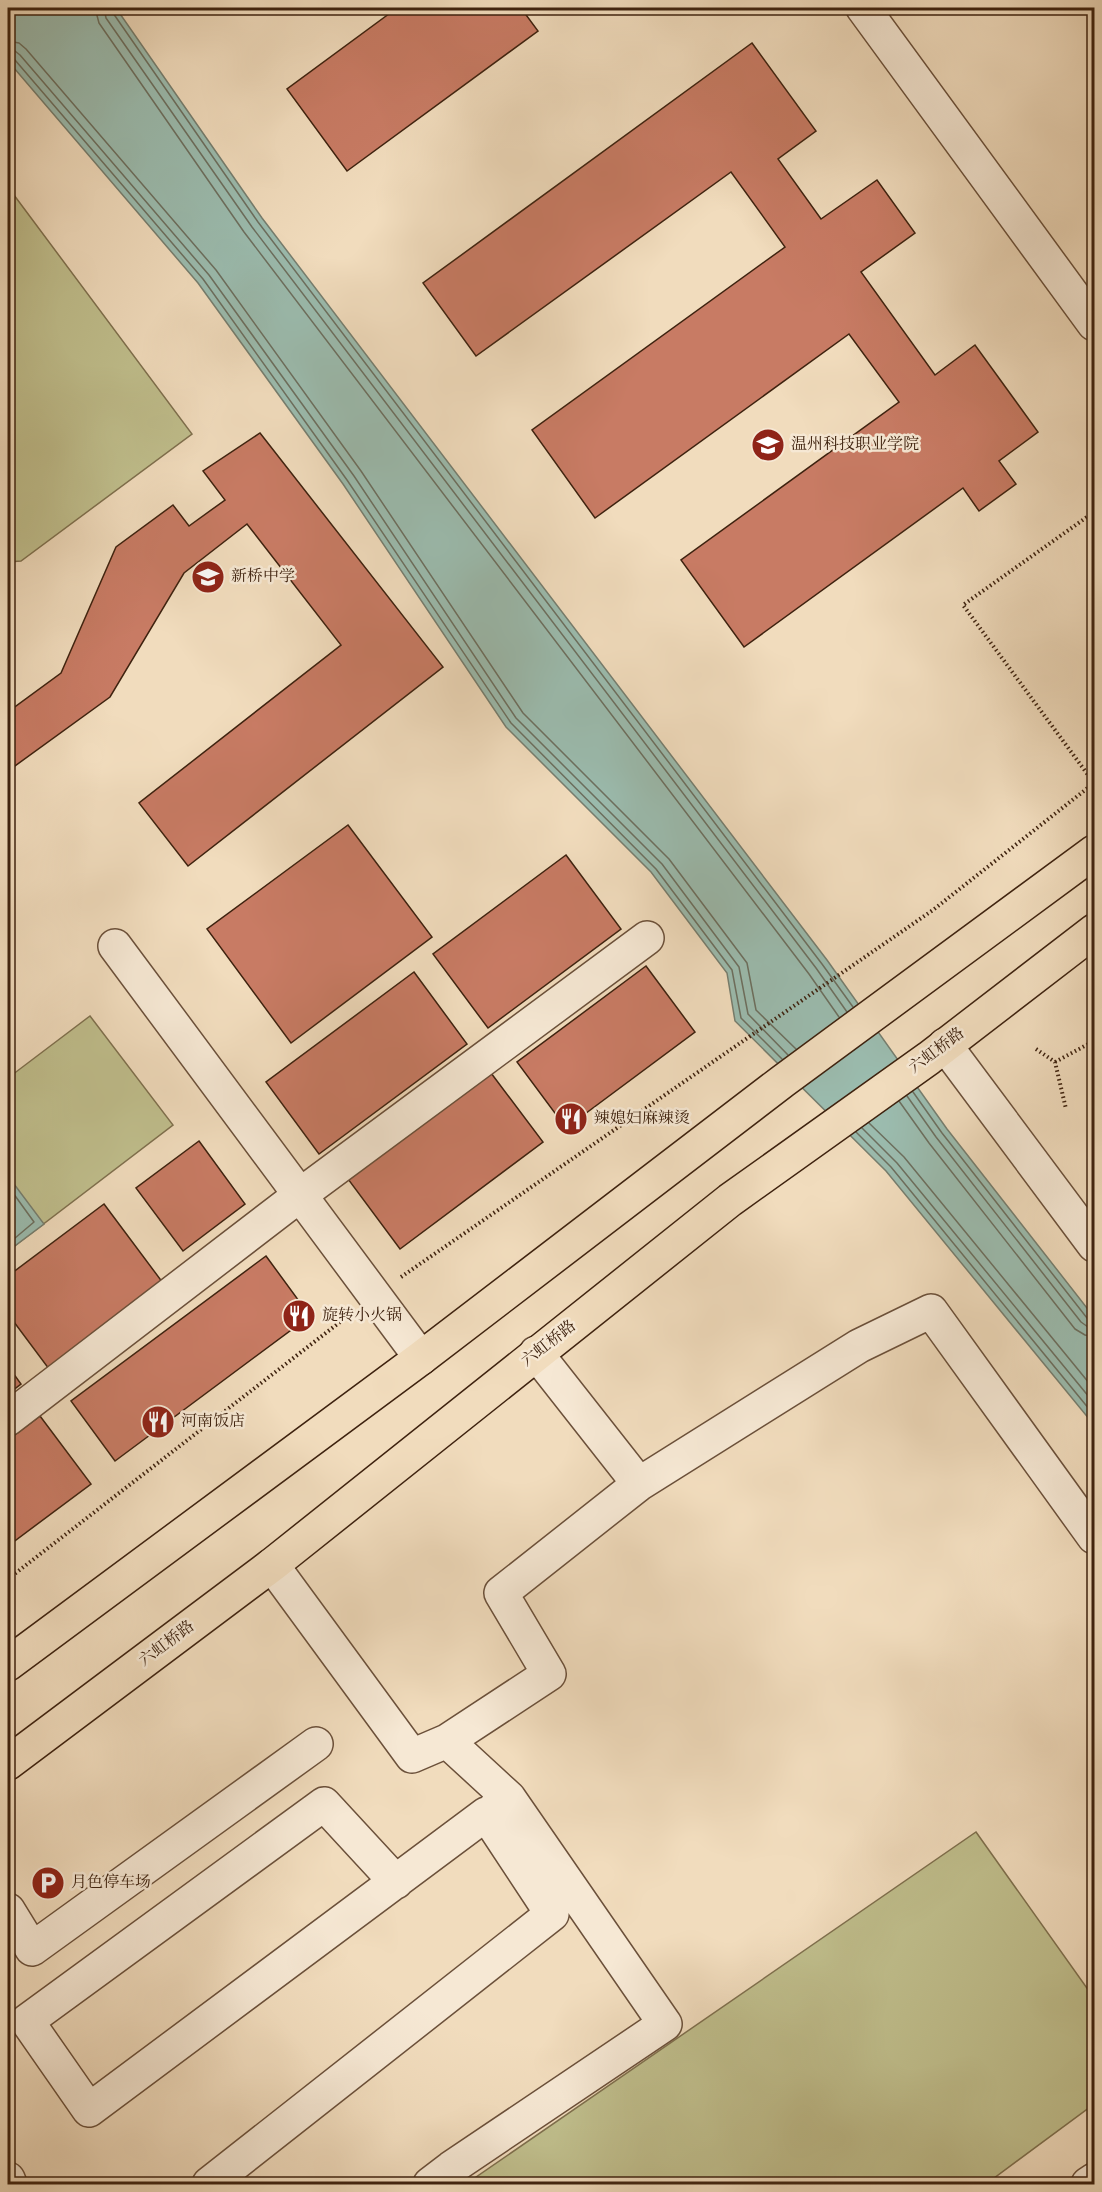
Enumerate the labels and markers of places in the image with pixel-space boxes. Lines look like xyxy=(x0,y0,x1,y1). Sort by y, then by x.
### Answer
school or university icon: 温州科技职业学院 xyxy=(750,427,786,463)
place label: 温州科技职业学院 xyxy=(791,434,919,456)
school or university icon: 新桥中学 xyxy=(190,559,226,595)
place label: 新桥中学 xyxy=(231,566,295,588)
restaurant icon: 辣媳妇麻辣烫 xyxy=(553,1101,589,1137)
place label: 辣媳妇麻辣烫 xyxy=(594,1108,690,1130)
restaurant icon: 旋转小火锅 xyxy=(281,1298,317,1334)
place label: 旋转小火锅 xyxy=(322,1305,402,1327)
restaurant icon: 河南饭店 xyxy=(140,1404,176,1440)
place label: 河南饭店 xyxy=(181,1411,245,1433)
parking icon: 月色停车场 xyxy=(30,1865,66,1901)
place label: 月色停车场 xyxy=(71,1872,151,1894)

